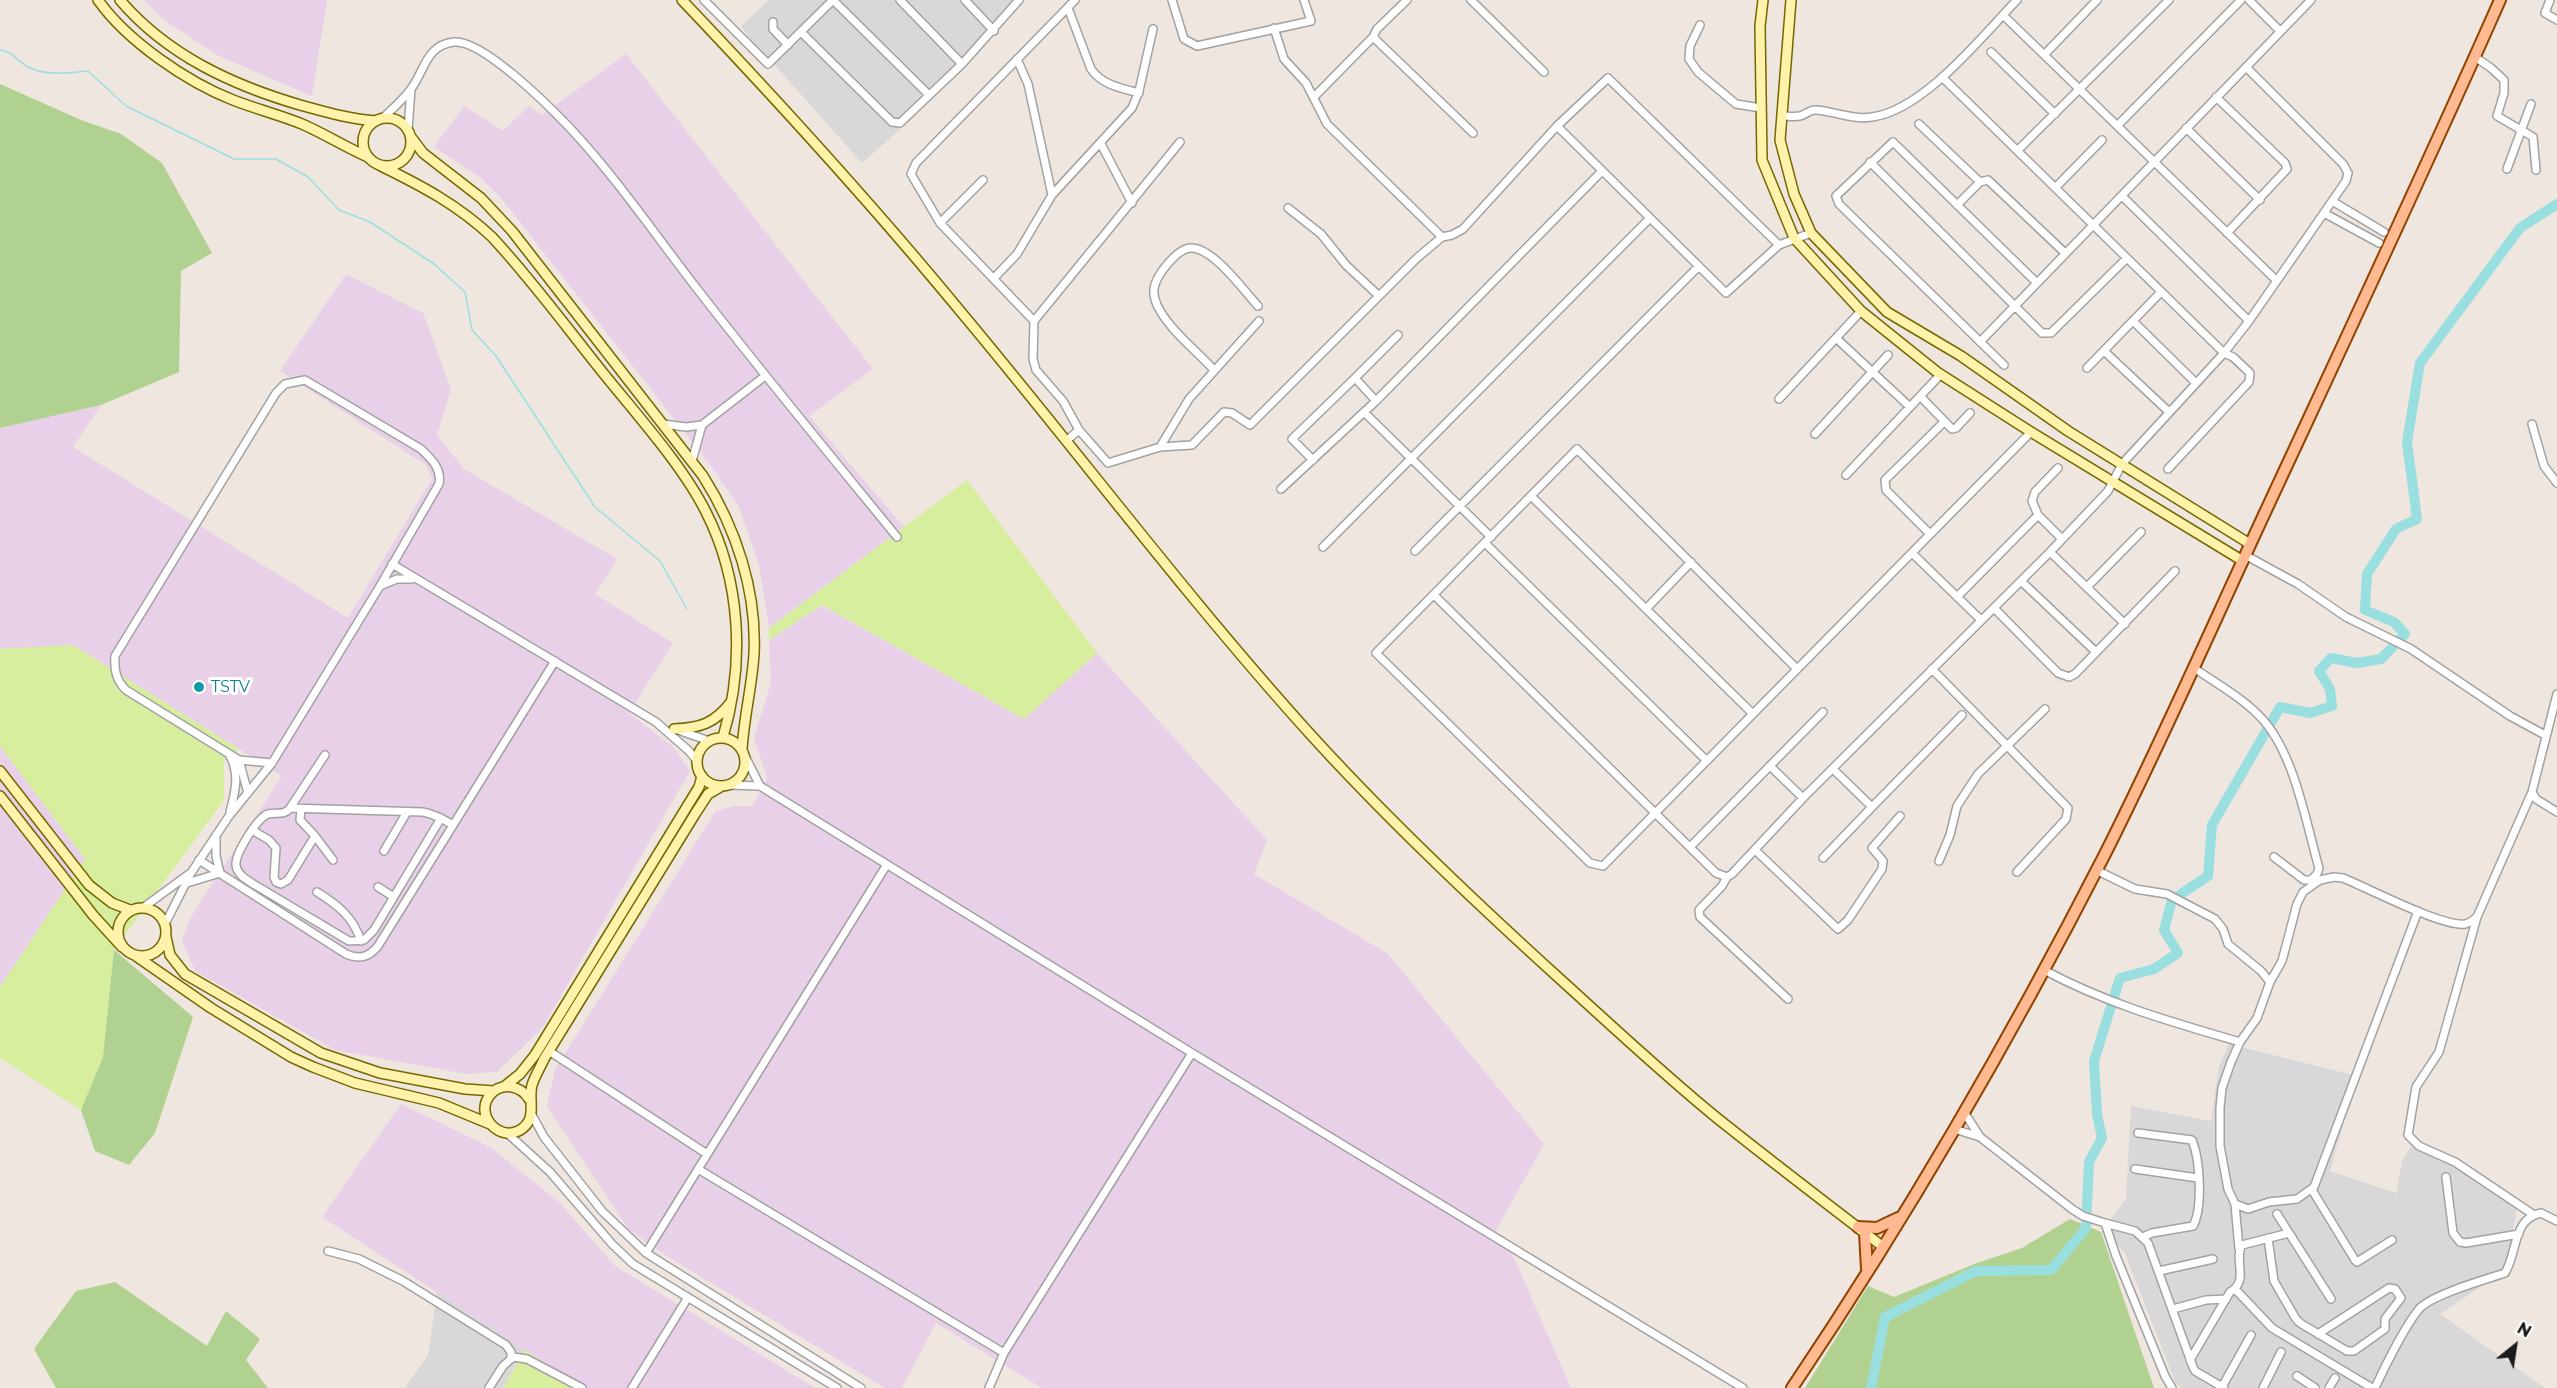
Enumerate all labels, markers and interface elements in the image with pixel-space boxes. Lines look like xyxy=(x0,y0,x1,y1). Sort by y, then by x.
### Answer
place label: TSTV xyxy=(211,677,250,697)
marker: TSTV xyxy=(192,680,206,694)
north arrow xyxy=(2485,1316,2545,1376)
text: N xyxy=(2514,1319,2535,1341)

